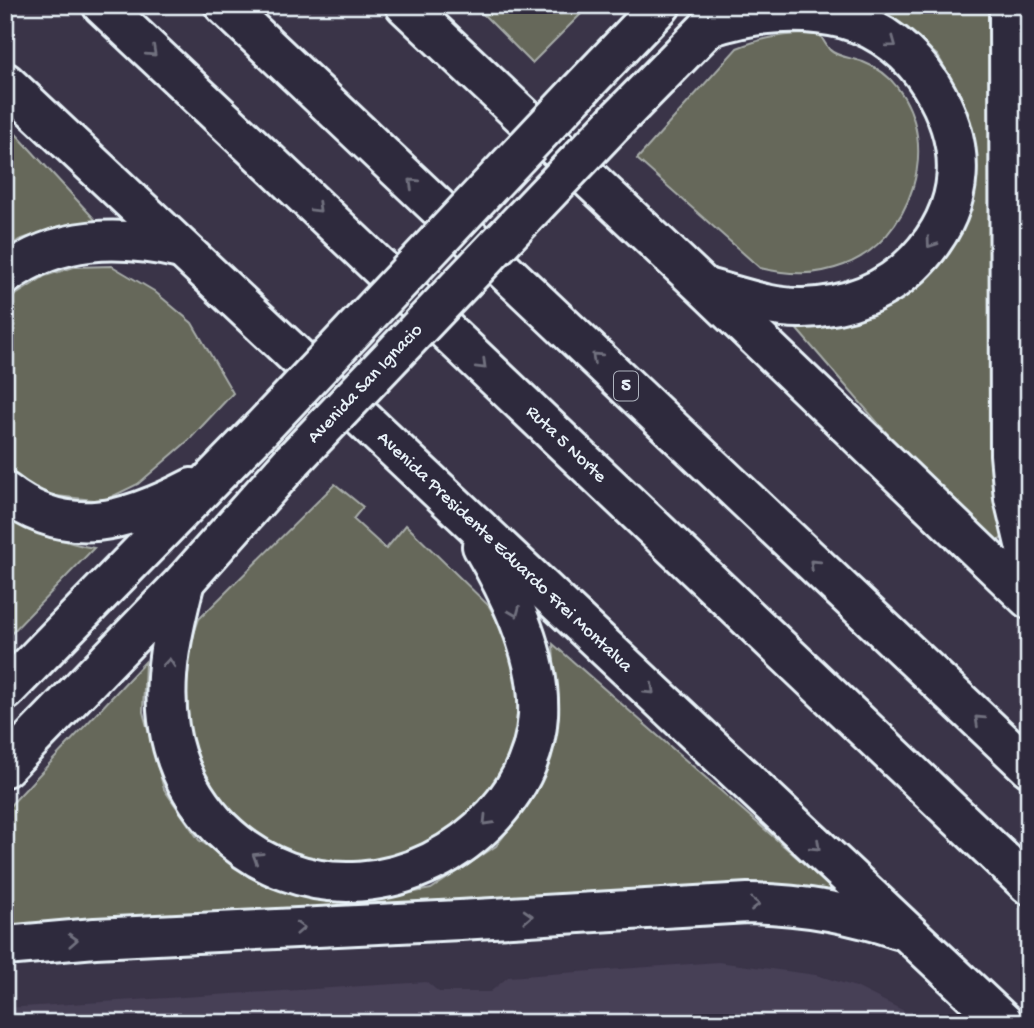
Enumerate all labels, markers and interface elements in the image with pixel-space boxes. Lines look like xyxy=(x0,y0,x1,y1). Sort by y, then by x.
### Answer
one-way arrow xyxy=(884,35,897,47)
one-way arrow xyxy=(144,44,157,56)
one-way arrow xyxy=(408,179,421,192)
one-way arrow xyxy=(309,200,322,212)
one-way arrow xyxy=(927,235,939,248)
street label: Avenida San Ignacio xyxy=(303,319,428,449)
one-way arrow xyxy=(591,352,604,365)
one-way arrow xyxy=(474,356,487,369)
road number: 5 xyxy=(614,372,638,400)
street label: Ruta 5 Norte xyxy=(521,401,611,488)
street label: Avenida Presidente Eduardo Frei Montalva xyxy=(372,427,638,679)
one-way arrow xyxy=(809,559,822,572)
one-way arrow xyxy=(506,605,520,617)
one-way arrow xyxy=(161,657,176,668)
one-way arrow xyxy=(642,682,655,695)
one-way arrow xyxy=(974,716,987,729)
one-way arrow xyxy=(483,813,496,826)
one-way arrow xyxy=(808,838,821,850)
one-way arrow xyxy=(252,853,265,866)
one-way arrow xyxy=(749,896,760,911)
one-way arrow xyxy=(522,909,533,924)
one-way arrow xyxy=(295,921,306,936)
one-way arrow xyxy=(68,932,79,947)

